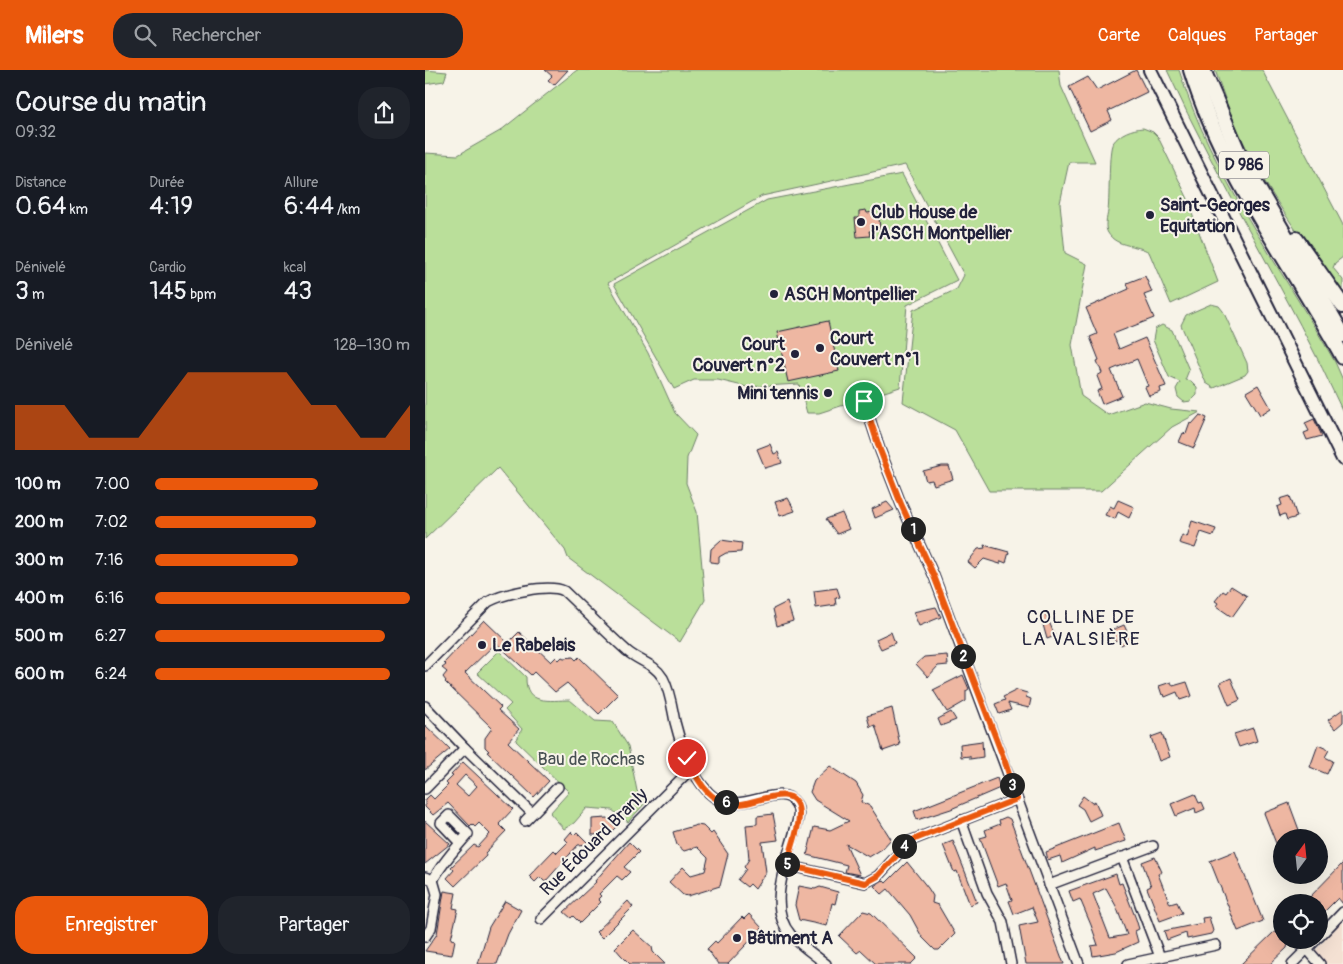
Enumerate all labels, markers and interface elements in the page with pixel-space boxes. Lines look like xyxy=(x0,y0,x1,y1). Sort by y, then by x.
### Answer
search box xyxy=(113,13,463,58)
text: Milers xyxy=(25,21,83,50)
icon: search xyxy=(131,21,159,49)
text: Rechercher xyxy=(171,23,261,47)
text: Carte xyxy=(1098,24,1140,47)
text: Calques xyxy=(1168,24,1226,47)
text: Partager xyxy=(1254,24,1318,47)
text: Course du matin xyxy=(15,85,207,120)
button: share xyxy=(358,87,410,139)
text: 09:32 xyxy=(15,122,56,142)
road number: D 986 xyxy=(1219,152,1269,178)
text: Distance xyxy=(15,174,66,191)
text: Durée xyxy=(149,174,184,191)
text: Allure xyxy=(284,174,318,191)
text: 0.64 xyxy=(15,191,67,222)
text: 4:19 xyxy=(149,191,193,222)
text: 6:44 xyxy=(284,191,334,222)
place label: Saint-Georges Equitation xyxy=(1160,194,1271,238)
text: km xyxy=(67,201,88,218)
text: /km xyxy=(334,201,360,218)
place label: Club House de l'ASCH Montpellier xyxy=(871,201,1012,245)
marker: Saint-Georges Equitation xyxy=(1144,209,1156,221)
marker: Club House de l'ASCH Montpellier xyxy=(855,216,867,228)
text: Dénivelé xyxy=(15,259,66,276)
text: Cardio xyxy=(149,259,186,276)
text: kcal xyxy=(284,259,306,276)
text: 3 xyxy=(15,276,29,307)
text: 145 xyxy=(149,276,187,307)
text: 43 xyxy=(284,276,312,307)
place label: ASCH Montpellier xyxy=(784,283,917,306)
text: m xyxy=(29,286,44,303)
text: bpm xyxy=(187,286,216,303)
marker: ASCH Montpellier xyxy=(768,288,780,300)
place label: Court Couvert n°1 xyxy=(830,327,920,371)
place label: Court Couvert n°2 xyxy=(692,333,786,377)
text: Dénivelé xyxy=(15,335,73,355)
text: 128–130 m xyxy=(334,335,410,355)
marker: Court Couvert n°1 xyxy=(814,342,826,354)
marker: Court Couvert n°2 xyxy=(789,348,801,360)
pin xyxy=(843,380,885,422)
place label: Mini tennis xyxy=(737,382,819,405)
marker: Mini tennis xyxy=(822,387,834,399)
icon: arrive xyxy=(850,387,878,415)
text: 100 m xyxy=(15,474,61,494)
text: 7:00 xyxy=(95,474,130,494)
text: 200 m xyxy=(15,512,63,532)
text: 7:02 xyxy=(95,512,128,532)
pin: 1 xyxy=(901,516,925,542)
text: 1 xyxy=(911,521,916,538)
text: 300 m xyxy=(15,550,63,570)
text: 7:16 xyxy=(95,550,123,570)
text: 400 m xyxy=(15,588,64,608)
text: 6:16 xyxy=(95,588,124,608)
district label: COLLINE DE LA VALSIÈRE xyxy=(1021,605,1141,651)
text: 500 m xyxy=(15,626,63,646)
text: 6:27 xyxy=(95,626,126,646)
place label: Le Rabelais xyxy=(492,634,576,657)
marker: Le Rabelais xyxy=(476,639,488,651)
pin: 2 xyxy=(951,644,975,668)
text: 2 xyxy=(960,648,967,665)
text: 600 m xyxy=(15,664,64,684)
text: 6:24 xyxy=(95,664,127,684)
pin xyxy=(666,737,708,779)
icon: check xyxy=(673,744,701,772)
park label: Bau de Rochas xyxy=(537,748,645,771)
pin: 3 xyxy=(999,772,1025,798)
text: 3 xyxy=(1009,777,1016,794)
street label: Rue Édouard Branly xyxy=(535,783,653,901)
pin: 6 xyxy=(713,790,739,814)
text: 6 xyxy=(722,794,731,811)
north arrow xyxy=(1273,829,1327,884)
map controls xyxy=(1273,829,1328,949)
pin: 4 xyxy=(891,834,917,858)
text: 4 xyxy=(900,838,909,855)
pin: 5 xyxy=(775,852,799,876)
text: 5 xyxy=(784,856,791,873)
button: locate xyxy=(1273,894,1328,949)
button: Enregistrer xyxy=(15,896,208,954)
button: Partager xyxy=(218,896,410,954)
place label: Bâtiment A xyxy=(747,927,833,950)
marker: Bâtiment A xyxy=(731,932,743,944)

